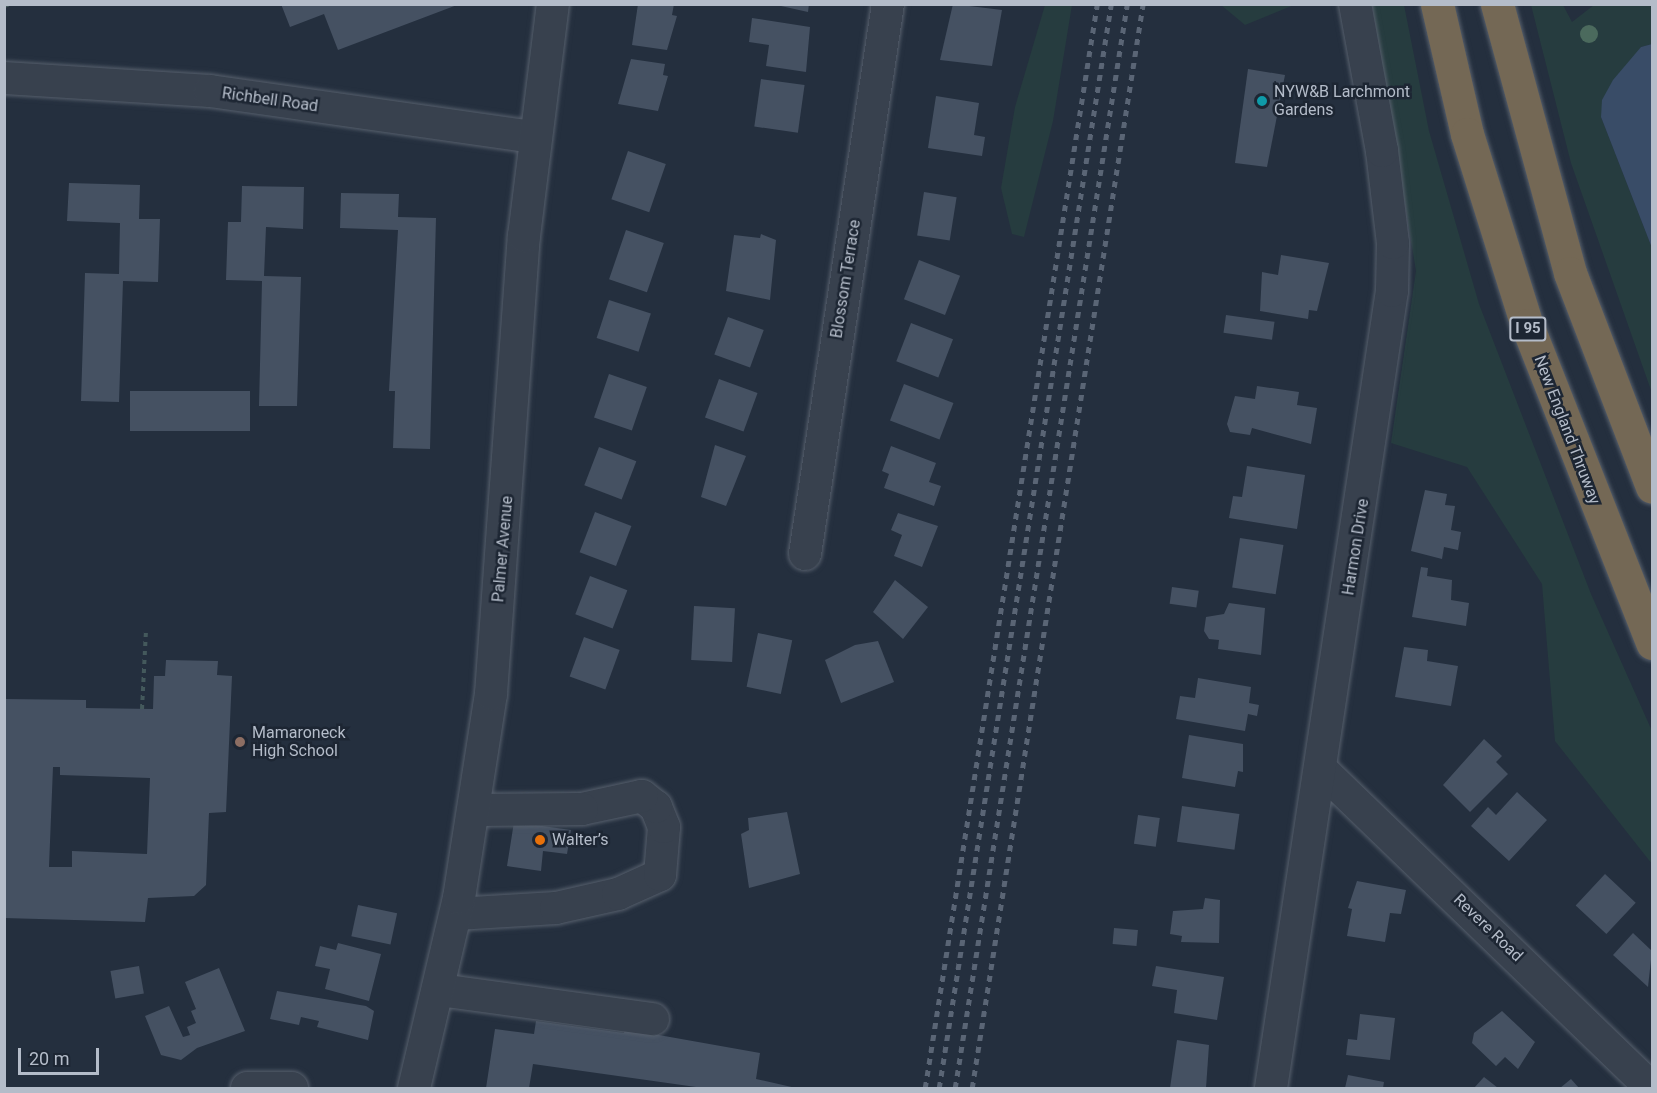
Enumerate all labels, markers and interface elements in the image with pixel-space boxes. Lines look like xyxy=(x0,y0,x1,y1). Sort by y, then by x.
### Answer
place label: NYW&B Larchmont Gardens xyxy=(1274,82,1410,120)
street label: Richbell Road xyxy=(221,84,319,116)
marker: NYW&B Larchmont Gardens xyxy=(1255,94,1269,108)
street label: Blossom Terrace xyxy=(827,218,865,340)
road number: I 95 xyxy=(1508,317,1547,341)
street label: New England Thruway xyxy=(1530,353,1604,507)
street label: Palmer Avenue xyxy=(489,495,517,603)
street label: Harmon Drive xyxy=(1339,497,1373,597)
place label: Mamaroneck High School xyxy=(252,723,346,761)
marker: Mamaroneck High School xyxy=(233,735,247,749)
place label: Walter’s xyxy=(552,830,608,850)
marker: Walter’s xyxy=(533,833,547,847)
street label: Revere Road xyxy=(1449,890,1527,966)
scale bar xyxy=(21,1036,102,1074)
text: 20 m xyxy=(29,1048,69,1069)

